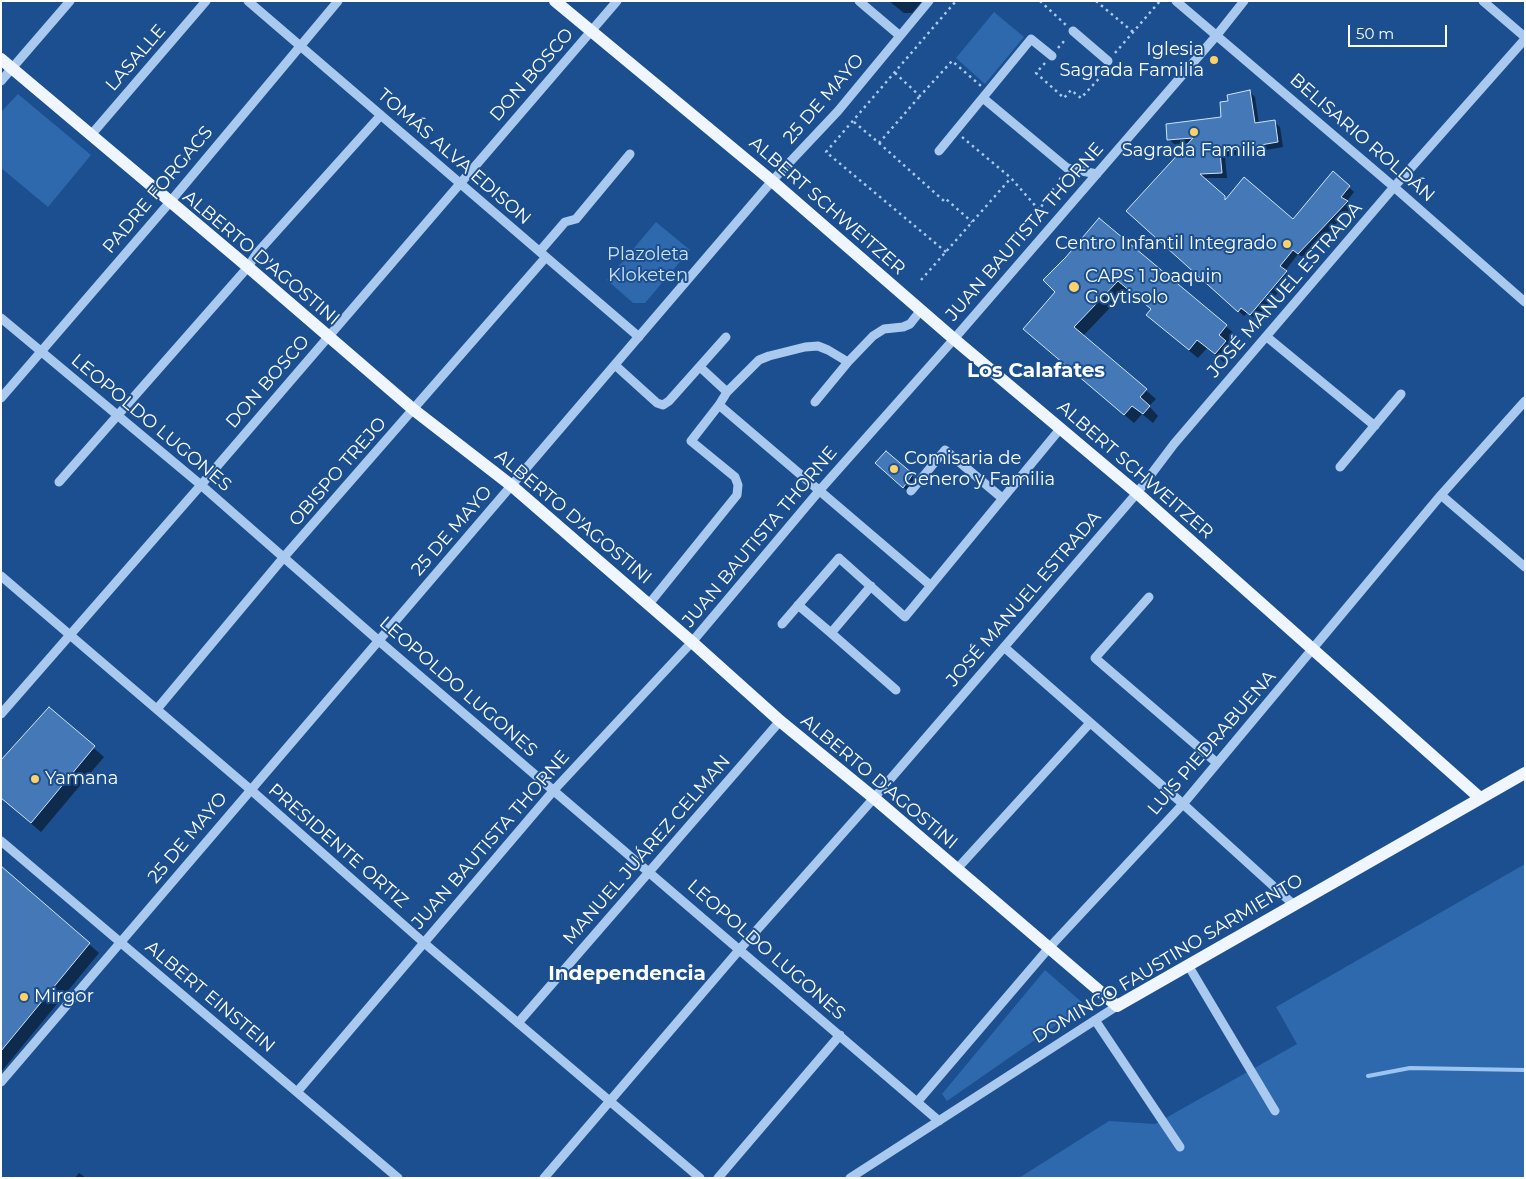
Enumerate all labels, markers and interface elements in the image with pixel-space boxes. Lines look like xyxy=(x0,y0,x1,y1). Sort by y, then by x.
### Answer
scale bar xyxy=(1351,15,1450,47)
street label: LASALLE xyxy=(101,20,171,96)
street label: DON BOSCO xyxy=(486,24,578,126)
text: 50 m xyxy=(1356,24,1394,43)
place label: Iglesia Sagrada Familia xyxy=(1059,39,1204,82)
street label: 25 DE MAYO xyxy=(779,50,869,148)
marker: Iglesia Sagrada Familia xyxy=(1208,54,1220,66)
street label: BELISARIO ROLDÁN xyxy=(1285,69,1439,207)
street label: TOMÁS ALVA EDISON xyxy=(373,84,535,230)
street label: PADRE FORGACS xyxy=(98,122,218,258)
marker: Sagrada Familia xyxy=(1188,126,1200,138)
street label: ALBERT SCHWEITZER xyxy=(745,132,909,280)
street label: JUAN BAUTISTA THORNE xyxy=(942,138,1108,326)
place label: Sagrada Familia xyxy=(1122,140,1266,162)
street label: ALBERTO D'AGOSTINI xyxy=(178,186,344,330)
street label: JOSÉ MANUEL ESTRADA xyxy=(1203,198,1367,382)
place label: Centro Infantil Integrado xyxy=(1055,233,1277,255)
marker: Centro Infantil Integrado xyxy=(1281,238,1293,250)
park label: Plazoleta Kloketen xyxy=(607,244,689,286)
place label: CAPS 1 Joaquin Goytisolo xyxy=(1085,266,1222,308)
marker: CAPS 1 Joaquin Goytisolo xyxy=(1067,280,1081,294)
street label: DON BOSCO xyxy=(222,331,314,433)
street label: LEOPOLDO LUGONES xyxy=(67,350,235,496)
district label: Los Calafates xyxy=(967,359,1105,383)
street label: ALBERT SCHWEITZER xyxy=(1053,396,1217,544)
street label: OBISPO TREJO xyxy=(285,413,391,531)
street label: JUAN BAUTISTA THORNE xyxy=(678,442,842,632)
street label: ALBERTO D'AGOSTINI xyxy=(490,445,656,589)
place label: Comisaria de Genero y Familia xyxy=(904,448,1055,490)
marker: Comisaria de Genero y Familia xyxy=(888,463,900,475)
street label: 25 DE MAYO xyxy=(407,482,497,580)
street label: JOSÉ MANUEL ESTRADA xyxy=(942,507,1106,691)
street label: LEOPOLDO LUGONES xyxy=(375,612,541,762)
street label: LUIS PIEDRABUENA xyxy=(1143,666,1281,820)
street label: ALBERTO D'AGOSTINI xyxy=(796,710,962,854)
street label: JUAN BAUTISTA THORNE xyxy=(408,746,574,934)
street label: MANUEL JUÁREZ CELMAN xyxy=(559,751,735,949)
place label: Yamana xyxy=(45,768,118,790)
marker: Yamana xyxy=(29,773,41,785)
street label: PRESIDENTE ORTIZ xyxy=(264,779,412,913)
street label: 25 DE MAYO xyxy=(144,788,232,888)
street label: DOMINGO FAUSTINO SARMIENTO xyxy=(1029,870,1307,1048)
street label: LEOPOLDO LUGONES xyxy=(683,875,849,1025)
street label: ALBERT EINSTEIN xyxy=(141,937,279,1057)
district label: Independencia xyxy=(548,962,706,986)
place label: Mirgor xyxy=(34,986,94,1008)
marker: Mirgor xyxy=(18,991,30,1003)

